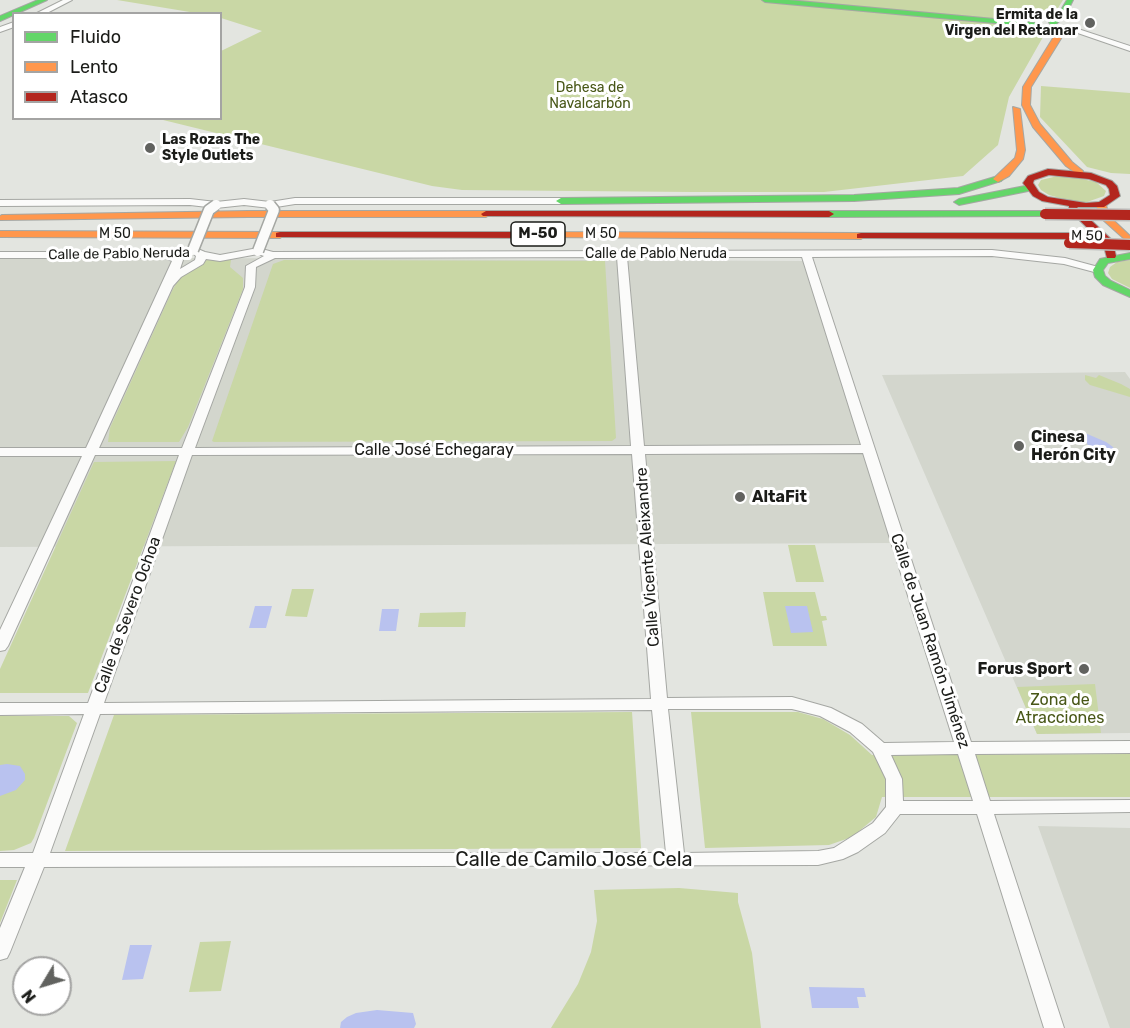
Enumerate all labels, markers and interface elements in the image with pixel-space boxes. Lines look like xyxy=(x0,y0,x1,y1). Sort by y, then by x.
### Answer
place label: Ermita de la Virgen del Retamar xyxy=(945,7,1078,40)
legend xyxy=(12,12,222,120)
marker: Ermita de la Virgen del Retamar xyxy=(1083,16,1097,30)
text: Fluido xyxy=(70,26,121,48)
text: Lento xyxy=(70,56,118,78)
park label: Dehesa de Navalcarbón xyxy=(549,80,631,112)
text: Atasco xyxy=(70,86,128,108)
place label: Las Rozas The Style Outlets xyxy=(162,132,260,164)
marker: Las Rozas The Style Outlets xyxy=(143,141,157,155)
road number: M-50 xyxy=(511,222,565,246)
street label: M 50 xyxy=(99,226,131,242)
street label: M 50 xyxy=(585,226,617,242)
street label: M 50 xyxy=(1071,227,1103,245)
street label: Calle de Pablo Neruda xyxy=(48,244,190,264)
street label: Calle de Pablo Neruda xyxy=(585,246,727,262)
place label: Cinesa Herón City xyxy=(1031,427,1116,465)
marker: Cinesa Herón City xyxy=(1012,439,1026,453)
street label: Calle José Echegaray xyxy=(354,440,514,460)
street label: Calle Vicente Aleixandre xyxy=(632,467,664,647)
place label: AltaFit xyxy=(752,487,807,507)
marker: AltaFit xyxy=(733,490,747,504)
street label: Calle de Juan Ramón Jiménez xyxy=(886,531,974,751)
street label: Calle de Severo Ochoa xyxy=(91,534,165,696)
place label: Forus Sport xyxy=(977,659,1072,679)
marker: Forus Sport xyxy=(1077,662,1091,676)
park label: Zona de Atracciones xyxy=(1016,690,1104,728)
street label: Calle de Camilo José Cela xyxy=(455,848,693,872)
north arrow xyxy=(12,956,72,1016)
text: N xyxy=(18,986,40,1007)

